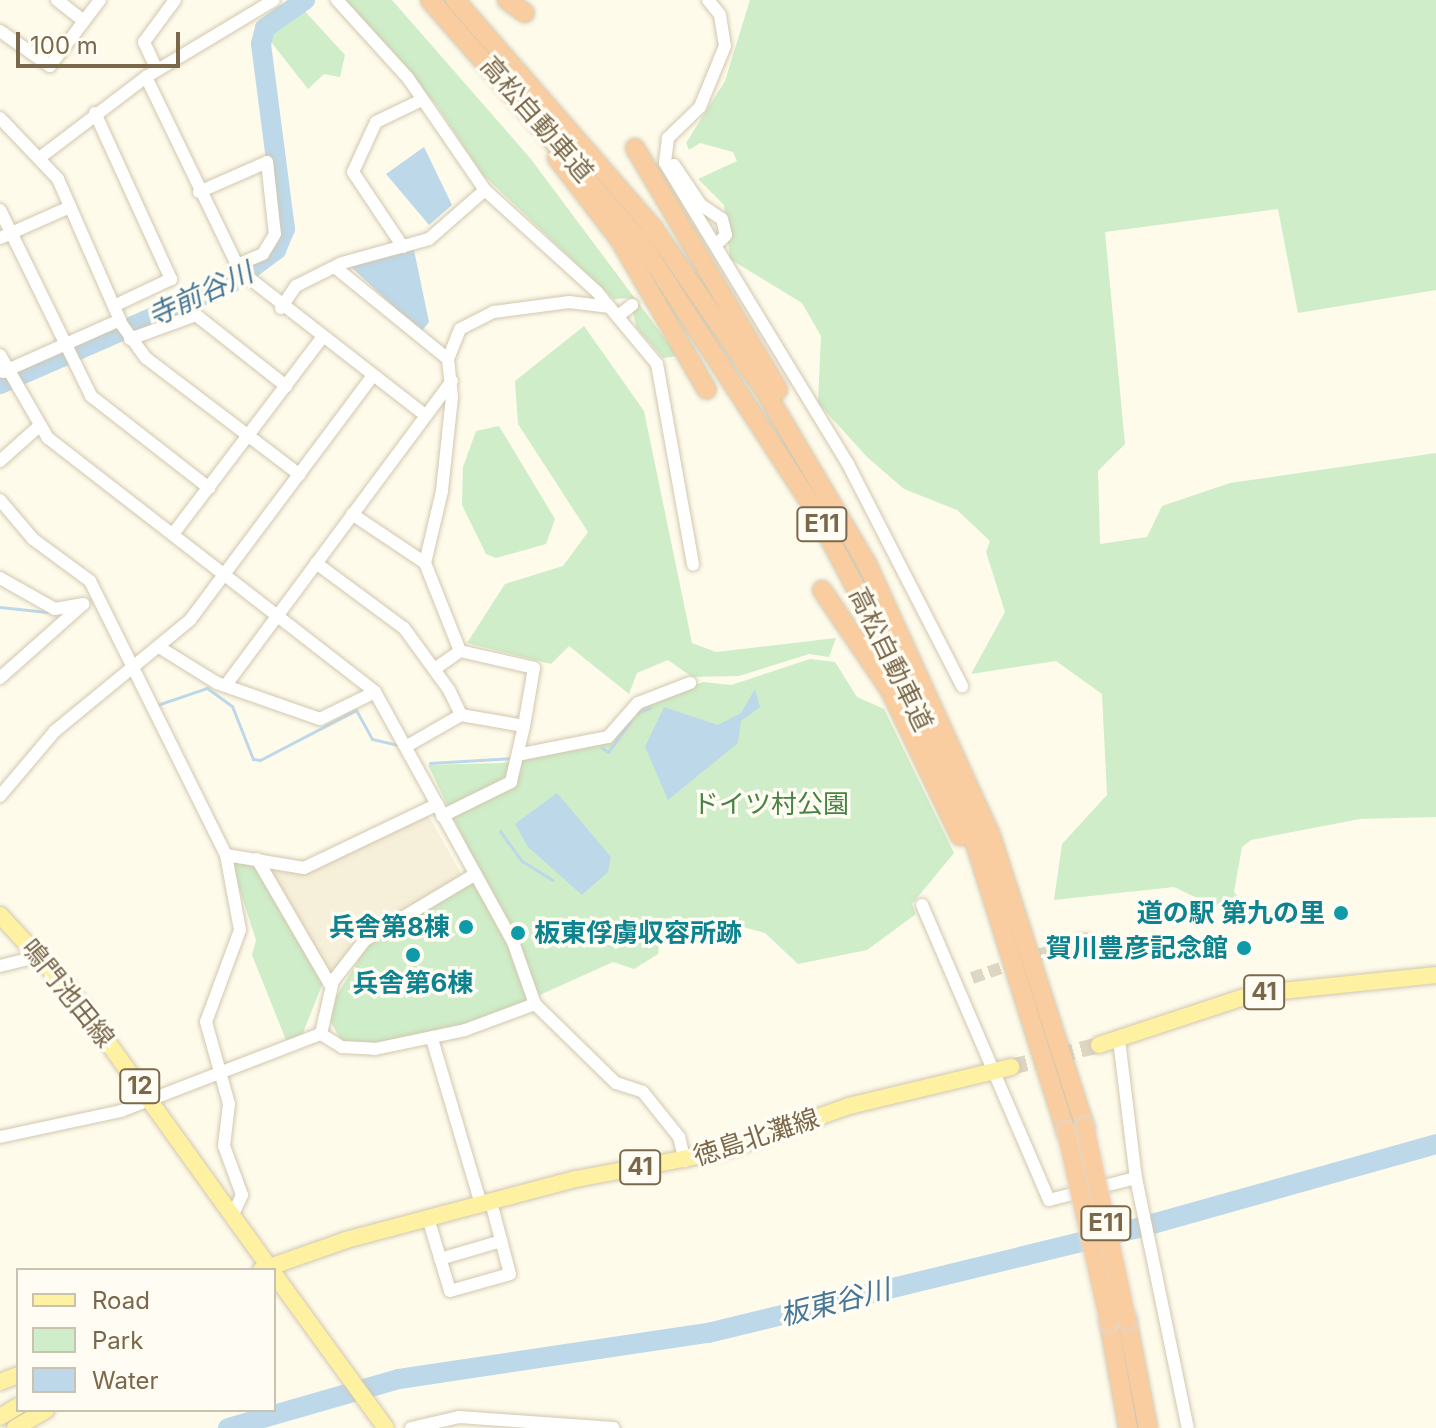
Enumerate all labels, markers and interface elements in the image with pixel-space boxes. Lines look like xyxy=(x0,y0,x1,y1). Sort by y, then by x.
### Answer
scale bar xyxy=(20,16,184,66)
text: 100 m xyxy=(30,31,98,60)
street label: 高松自動車道 xyxy=(474,50,600,188)
water label: 寺前谷川 xyxy=(142,255,258,333)
road number: E11 xyxy=(796,504,848,544)
street label: 高松自動車道 xyxy=(843,582,939,736)
park label: ドイツ村公園 xyxy=(693,788,849,820)
place label: 道の駅 第九の里 xyxy=(1137,897,1325,929)
marker: 道の駅 第九の里 xyxy=(1332,904,1350,922)
place label: 兵舎第8棟 xyxy=(329,911,450,943)
place label: 板東俘虜収容所跡 xyxy=(534,917,742,949)
marker: 兵舎第8棟 xyxy=(457,918,475,936)
marker: 板東俘虜収容所跡 xyxy=(509,924,527,942)
place label: 賀川豊彦記念館 xyxy=(1046,932,1228,964)
street label: 鳴門池田線 xyxy=(15,933,121,1053)
marker: 賀川豊彦記念館 xyxy=(1235,939,1253,957)
marker: 兵舎第6棟 xyxy=(404,946,422,964)
place label: 兵舎第6棟 xyxy=(353,967,473,999)
road number: 41 xyxy=(1242,972,1286,1012)
road number: 12 xyxy=(118,1066,162,1106)
street label: 徳島北灘線 xyxy=(689,1102,823,1172)
road number: 41 xyxy=(618,1147,662,1187)
road number: E11 xyxy=(1080,1203,1132,1243)
legend xyxy=(16,1268,276,1412)
water label: 板東谷川 xyxy=(777,1272,893,1332)
text: Road xyxy=(92,1286,150,1315)
text: Park xyxy=(92,1326,143,1355)
text: Water xyxy=(92,1366,159,1395)

